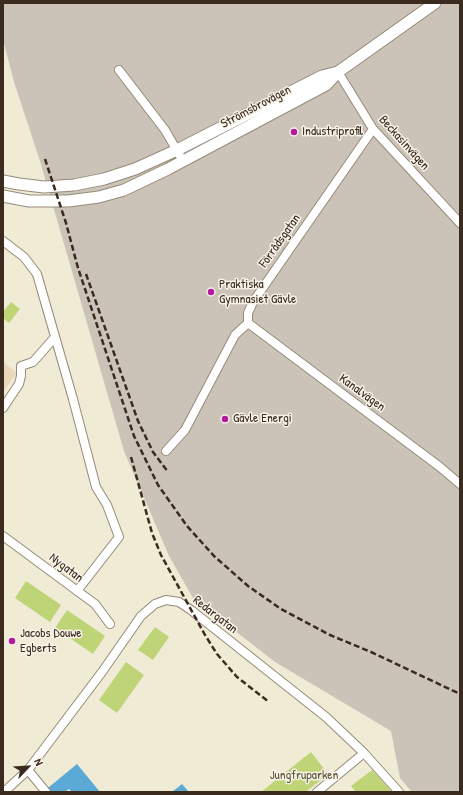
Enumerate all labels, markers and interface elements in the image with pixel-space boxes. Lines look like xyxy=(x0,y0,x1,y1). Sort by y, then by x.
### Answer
street label: Strömsbrovägen xyxy=(218,82,294,132)
street label: Beckasinvägen xyxy=(375,112,433,174)
place label: Industriprofil xyxy=(302,124,363,140)
marker: Industriprofil xyxy=(289,127,299,137)
street label: Förrådsgatan xyxy=(256,211,304,271)
place label: Praktiska Gymnasiet Gävle xyxy=(219,277,296,308)
marker: Praktiska Gymnasiet Gävle xyxy=(206,287,216,297)
street label: Kanalvägen xyxy=(336,371,388,415)
place label: Gävle Energi xyxy=(233,411,292,427)
marker: Gävle Energi xyxy=(220,414,230,424)
street label: Nygatan xyxy=(46,550,86,586)
street label: Redargatan xyxy=(189,593,241,637)
place label: Jacobs Douwe Egberts xyxy=(20,626,81,657)
marker: Jacobs Douwe Egberts xyxy=(7,636,17,646)
north arrow xyxy=(8,747,48,787)
text: N xyxy=(31,756,46,768)
park label: Jungfruparken xyxy=(270,768,338,784)

